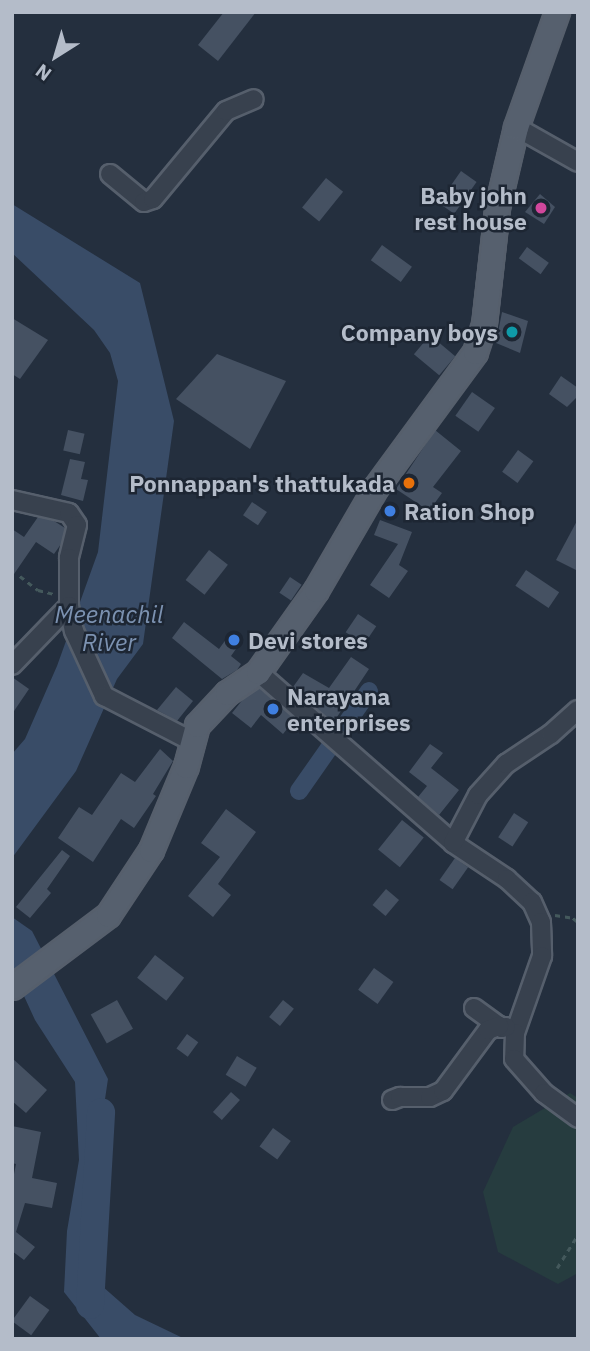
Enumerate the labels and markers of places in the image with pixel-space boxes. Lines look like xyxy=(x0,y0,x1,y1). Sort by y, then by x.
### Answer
place label: Baby john rest house xyxy=(414,181,527,235)
marker: Baby john rest house xyxy=(533,200,549,216)
place label: Company boys xyxy=(341,318,498,346)
marker: Company boys xyxy=(504,324,520,340)
place label: Ponnappan's thattukada xyxy=(129,469,395,497)
marker: Ponnappan's thattukada xyxy=(401,475,417,491)
place label: Ration Shop xyxy=(404,497,535,525)
marker: Ration Shop xyxy=(382,503,398,519)
place label: Devi stores xyxy=(248,626,368,654)
marker: Devi stores xyxy=(226,632,242,648)
place label: Narayana enterprises xyxy=(287,682,411,736)
marker: Narayana enterprises xyxy=(265,701,281,717)

